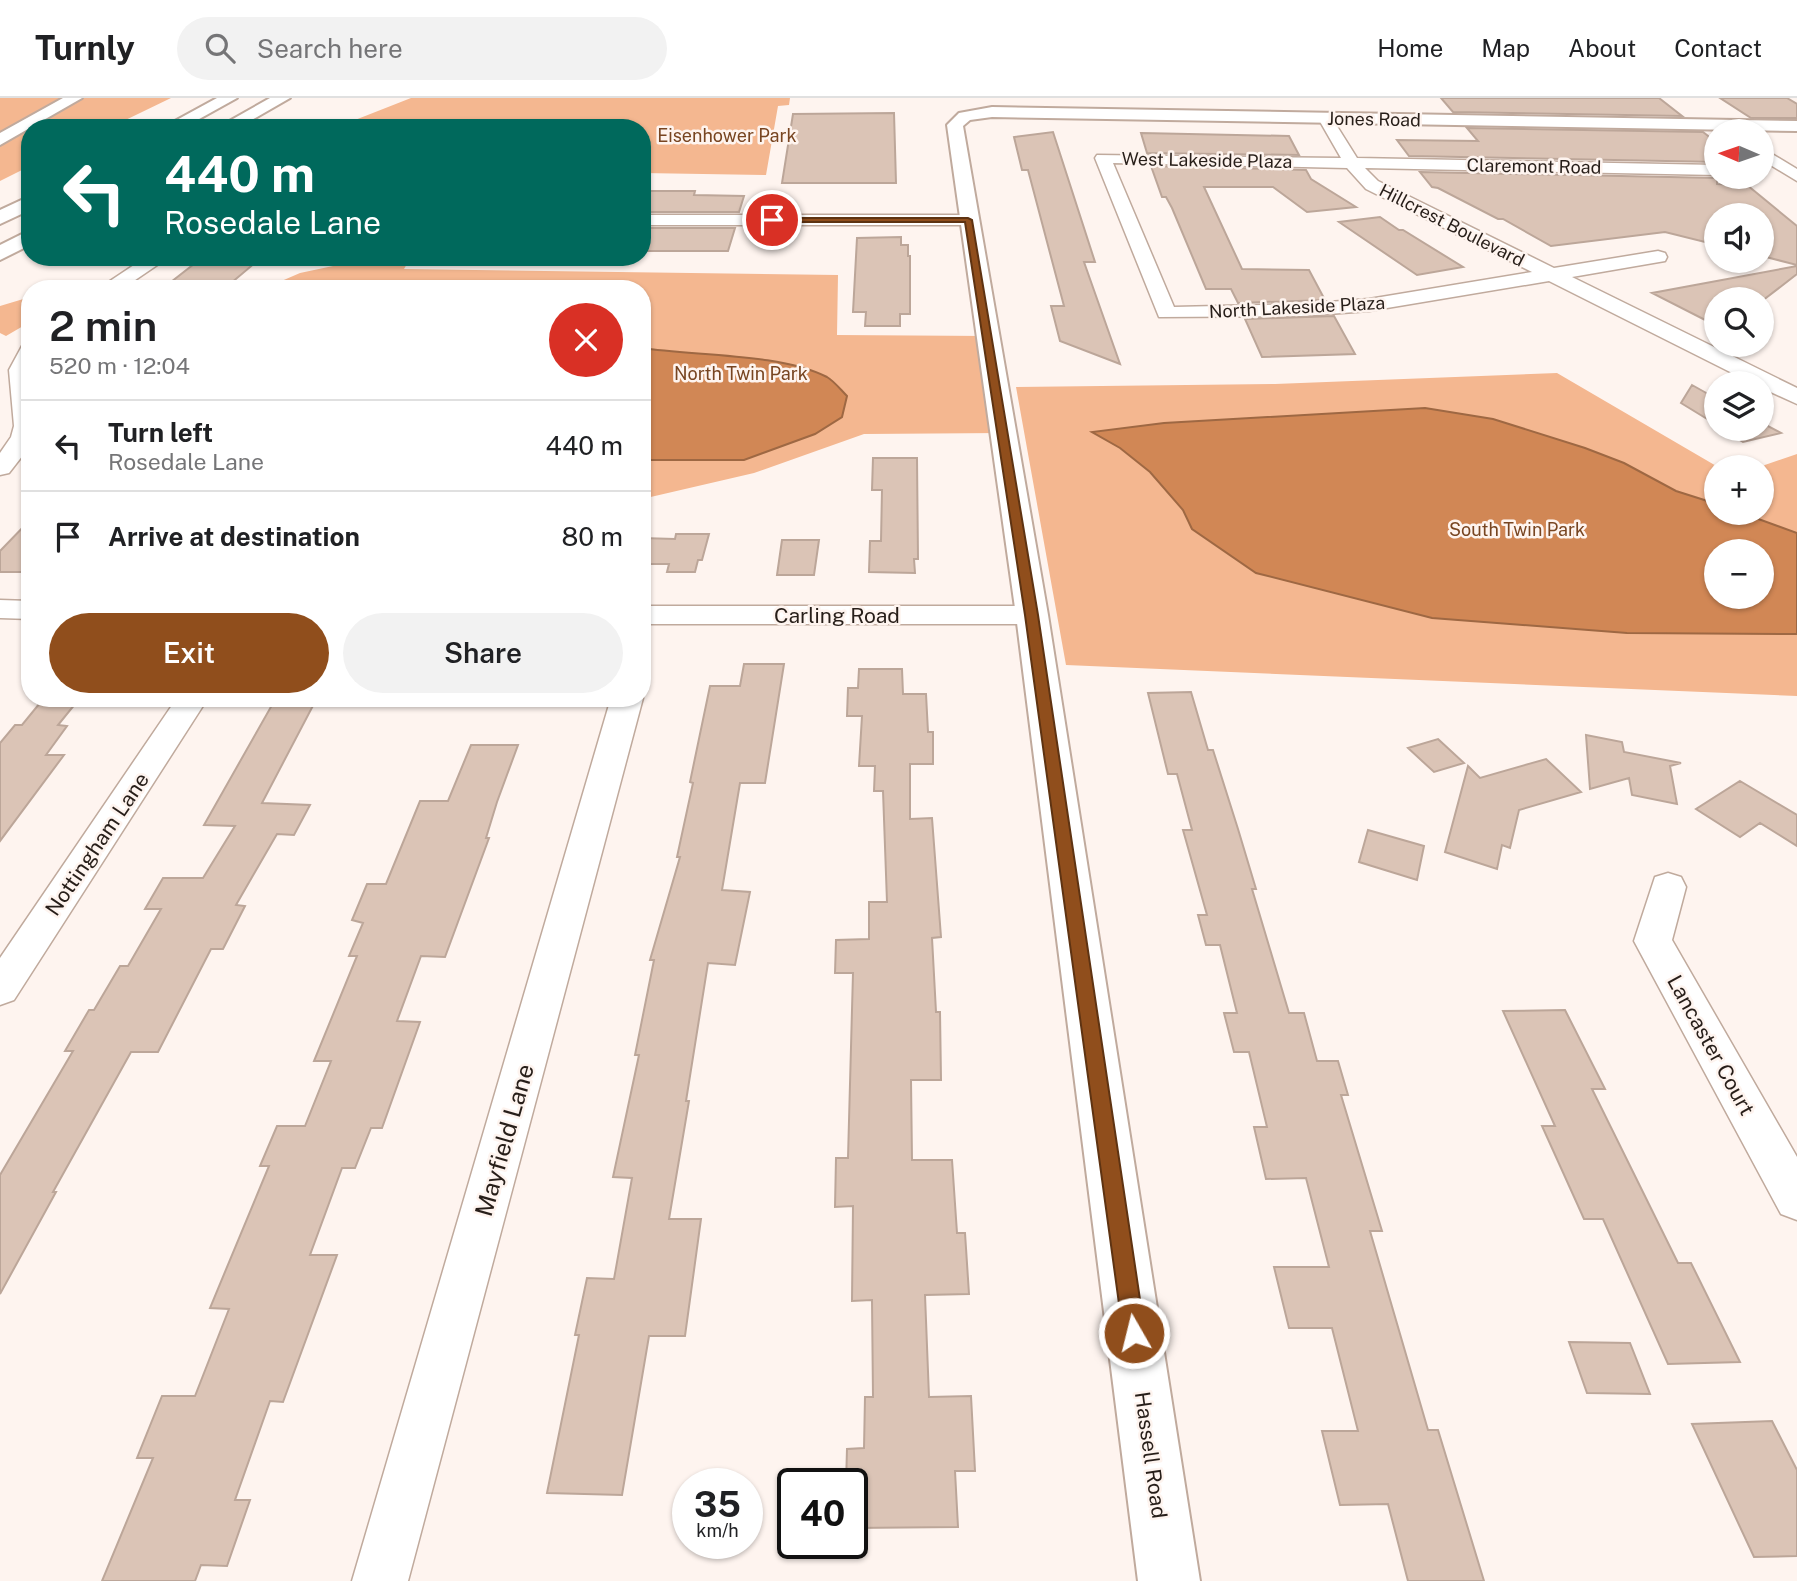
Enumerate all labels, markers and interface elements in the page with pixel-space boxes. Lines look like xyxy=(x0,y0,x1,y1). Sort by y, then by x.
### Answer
search box xyxy=(177,17,667,80)
text: Turnly xyxy=(35,29,135,67)
icon: search xyxy=(201,29,239,67)
text: Search here xyxy=(257,33,403,64)
text: Home xyxy=(1377,34,1443,62)
text: Map xyxy=(1481,34,1530,62)
text: About xyxy=(1568,34,1636,62)
text: Contact xyxy=(1674,34,1762,62)
street label: Jones Road xyxy=(1327,108,1421,130)
north arrow xyxy=(1704,119,1774,189)
map controls xyxy=(1704,119,1774,609)
park label: Eisenhower Park xyxy=(657,125,797,146)
text: 440 m xyxy=(164,145,315,203)
icon: left xyxy=(49,147,140,238)
street label: West Lakeside Plaza xyxy=(1121,148,1293,172)
street label: Claremont Road xyxy=(1467,154,1601,178)
street label: Hillcrest Boulevard xyxy=(1376,179,1528,271)
pin xyxy=(742,190,802,250)
icon: arrive xyxy=(753,201,791,239)
button: sound xyxy=(1704,203,1774,273)
text: Rosedale Lane xyxy=(164,204,381,241)
button: search xyxy=(1704,287,1774,357)
street label: North Lakeside Plaza xyxy=(1208,292,1386,322)
text: 2 min xyxy=(49,301,157,350)
button: close xyxy=(549,303,623,377)
text: 520 m · 12:04 xyxy=(49,352,190,379)
park label: North Twin Park xyxy=(674,363,808,384)
button: layers xyxy=(1704,371,1774,441)
text: Turn left xyxy=(108,417,213,448)
icon: left xyxy=(49,427,87,465)
text: 440 m xyxy=(546,430,623,461)
text: Rosedale Lane xyxy=(108,448,264,475)
button: + xyxy=(1704,455,1774,525)
icon: arrive xyxy=(49,518,87,556)
park label: South Twin Park xyxy=(1449,519,1585,540)
text: Arrive at destination xyxy=(108,521,360,552)
text: 80 m xyxy=(562,521,623,552)
button: − xyxy=(1704,539,1774,609)
street label: Carling Road xyxy=(774,603,900,628)
button: Exit xyxy=(49,613,329,693)
button: Share xyxy=(343,613,623,693)
street label: Nottingham Lane xyxy=(40,768,154,920)
street label: Lancaster Court xyxy=(1662,971,1760,1119)
street label: Mayfield Lane xyxy=(469,1061,539,1219)
position arrow xyxy=(1097,1296,1171,1370)
street label: Hassell Road xyxy=(1130,1390,1172,1520)
speed limit sign: 40 xyxy=(777,1468,868,1559)
text: 35 xyxy=(694,1484,741,1525)
text: km/h xyxy=(696,1520,739,1541)

